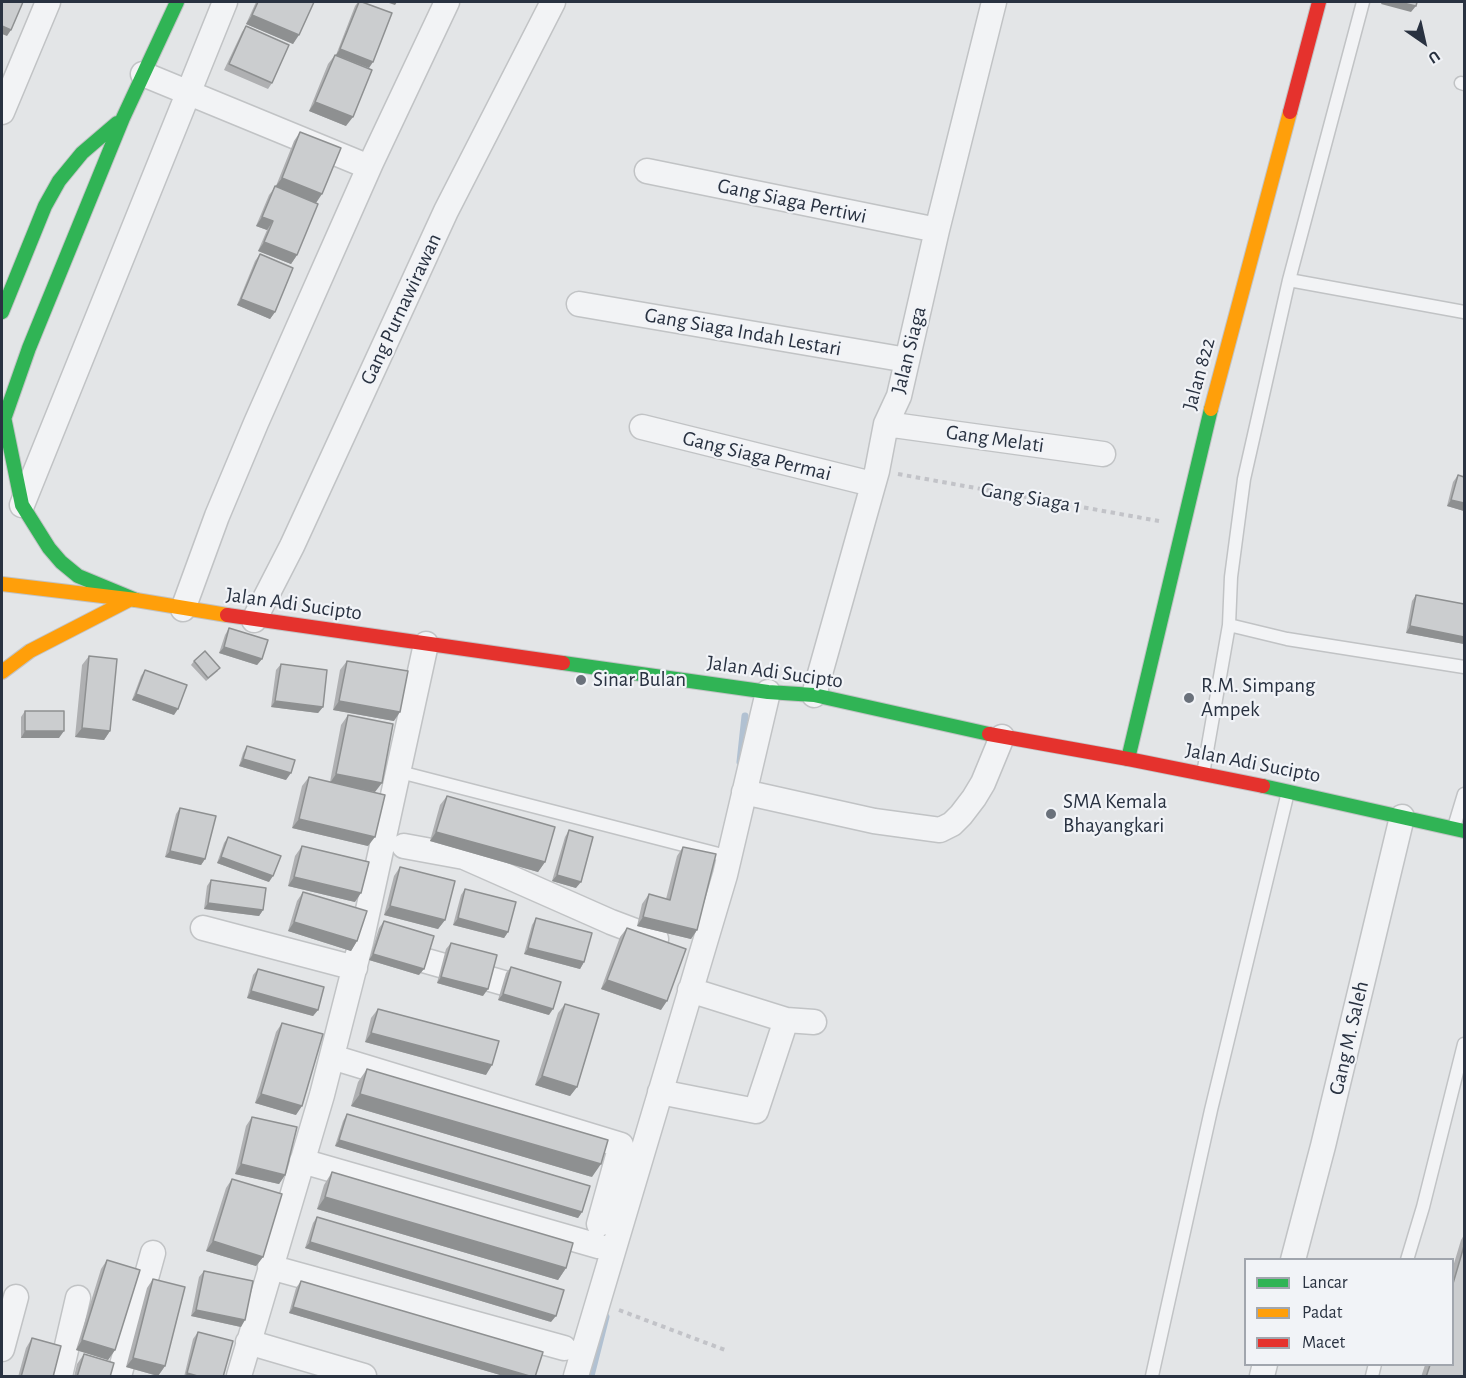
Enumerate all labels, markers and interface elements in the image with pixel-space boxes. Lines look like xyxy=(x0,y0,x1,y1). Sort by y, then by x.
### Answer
north arrow xyxy=(1394,12,1454,72)
text: U xyxy=(1425,47,1443,66)
street label: Gang Siaga Pertiwi xyxy=(715,173,869,229)
street label: Gang Purnawirawan xyxy=(355,229,447,389)
street label: Gang Siaga Indah Lestari xyxy=(643,302,843,362)
street label: Jalan Siaga xyxy=(886,304,932,396)
street label: Jalan 822 xyxy=(1177,335,1221,413)
street label: Gang Melati xyxy=(944,420,1046,458)
street label: Gang Siaga Permai xyxy=(680,425,834,487)
street label: Gang Siaga 1 xyxy=(979,477,1083,519)
street label: Jalan Adi Sucipto xyxy=(224,582,364,626)
street label: Jalan Adi Sucipto xyxy=(705,650,845,694)
place label: Sinar Bulan xyxy=(593,667,686,693)
marker: Sinar Bulan xyxy=(574,673,588,687)
place label: R.M. Simpang Ampek xyxy=(1201,673,1315,723)
marker: R.M. Simpang Ampek xyxy=(1182,691,1196,705)
street label: Jalan Adi Sucipto xyxy=(1183,738,1323,788)
place label: SMA Kemala Bhayangkari xyxy=(1063,789,1167,839)
marker: SMA Kemala Bhayangkari xyxy=(1044,807,1058,821)
street label: Gang M. Saleh xyxy=(1324,979,1374,1097)
legend xyxy=(1244,1258,1454,1366)
text: Lancar xyxy=(1302,1274,1348,1292)
text: Padat xyxy=(1302,1304,1343,1322)
text: Macet xyxy=(1302,1334,1345,1352)

